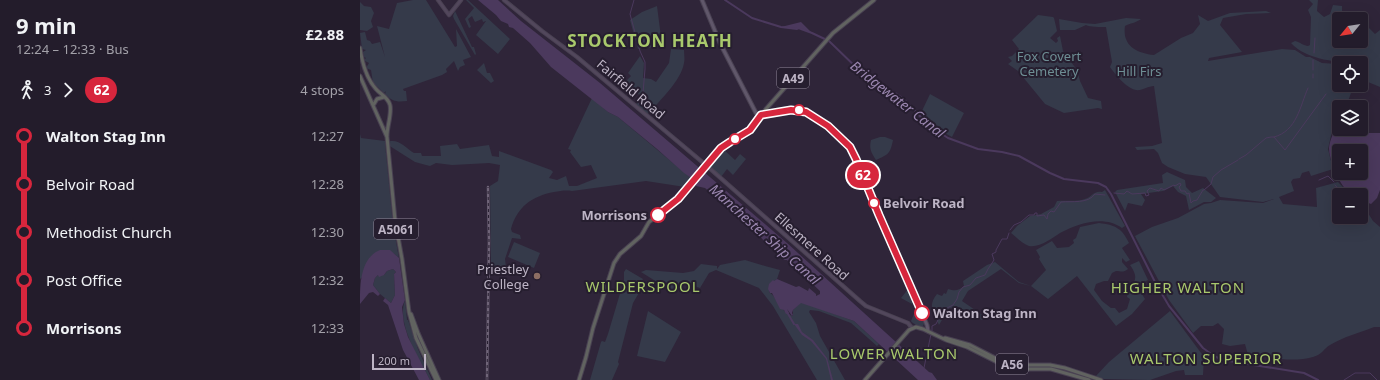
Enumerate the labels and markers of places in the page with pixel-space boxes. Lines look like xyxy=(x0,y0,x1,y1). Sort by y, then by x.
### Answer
unlabelled marker xyxy=(793,104,805,116)
unlabelled marker xyxy=(729,133,741,145)
place label: Belvoir Road xyxy=(883,194,965,212)
marker: Belvoir Road xyxy=(868,197,880,209)
place label: Morrisons xyxy=(581,206,647,224)
marker: Morrisons xyxy=(650,207,666,223)
place label: Priestley College xyxy=(477,260,529,293)
marker: Priestley College xyxy=(532,271,542,281)
place label: Walton Stag Inn xyxy=(933,304,1037,322)
marker: Walton Stag Inn xyxy=(914,305,930,321)

